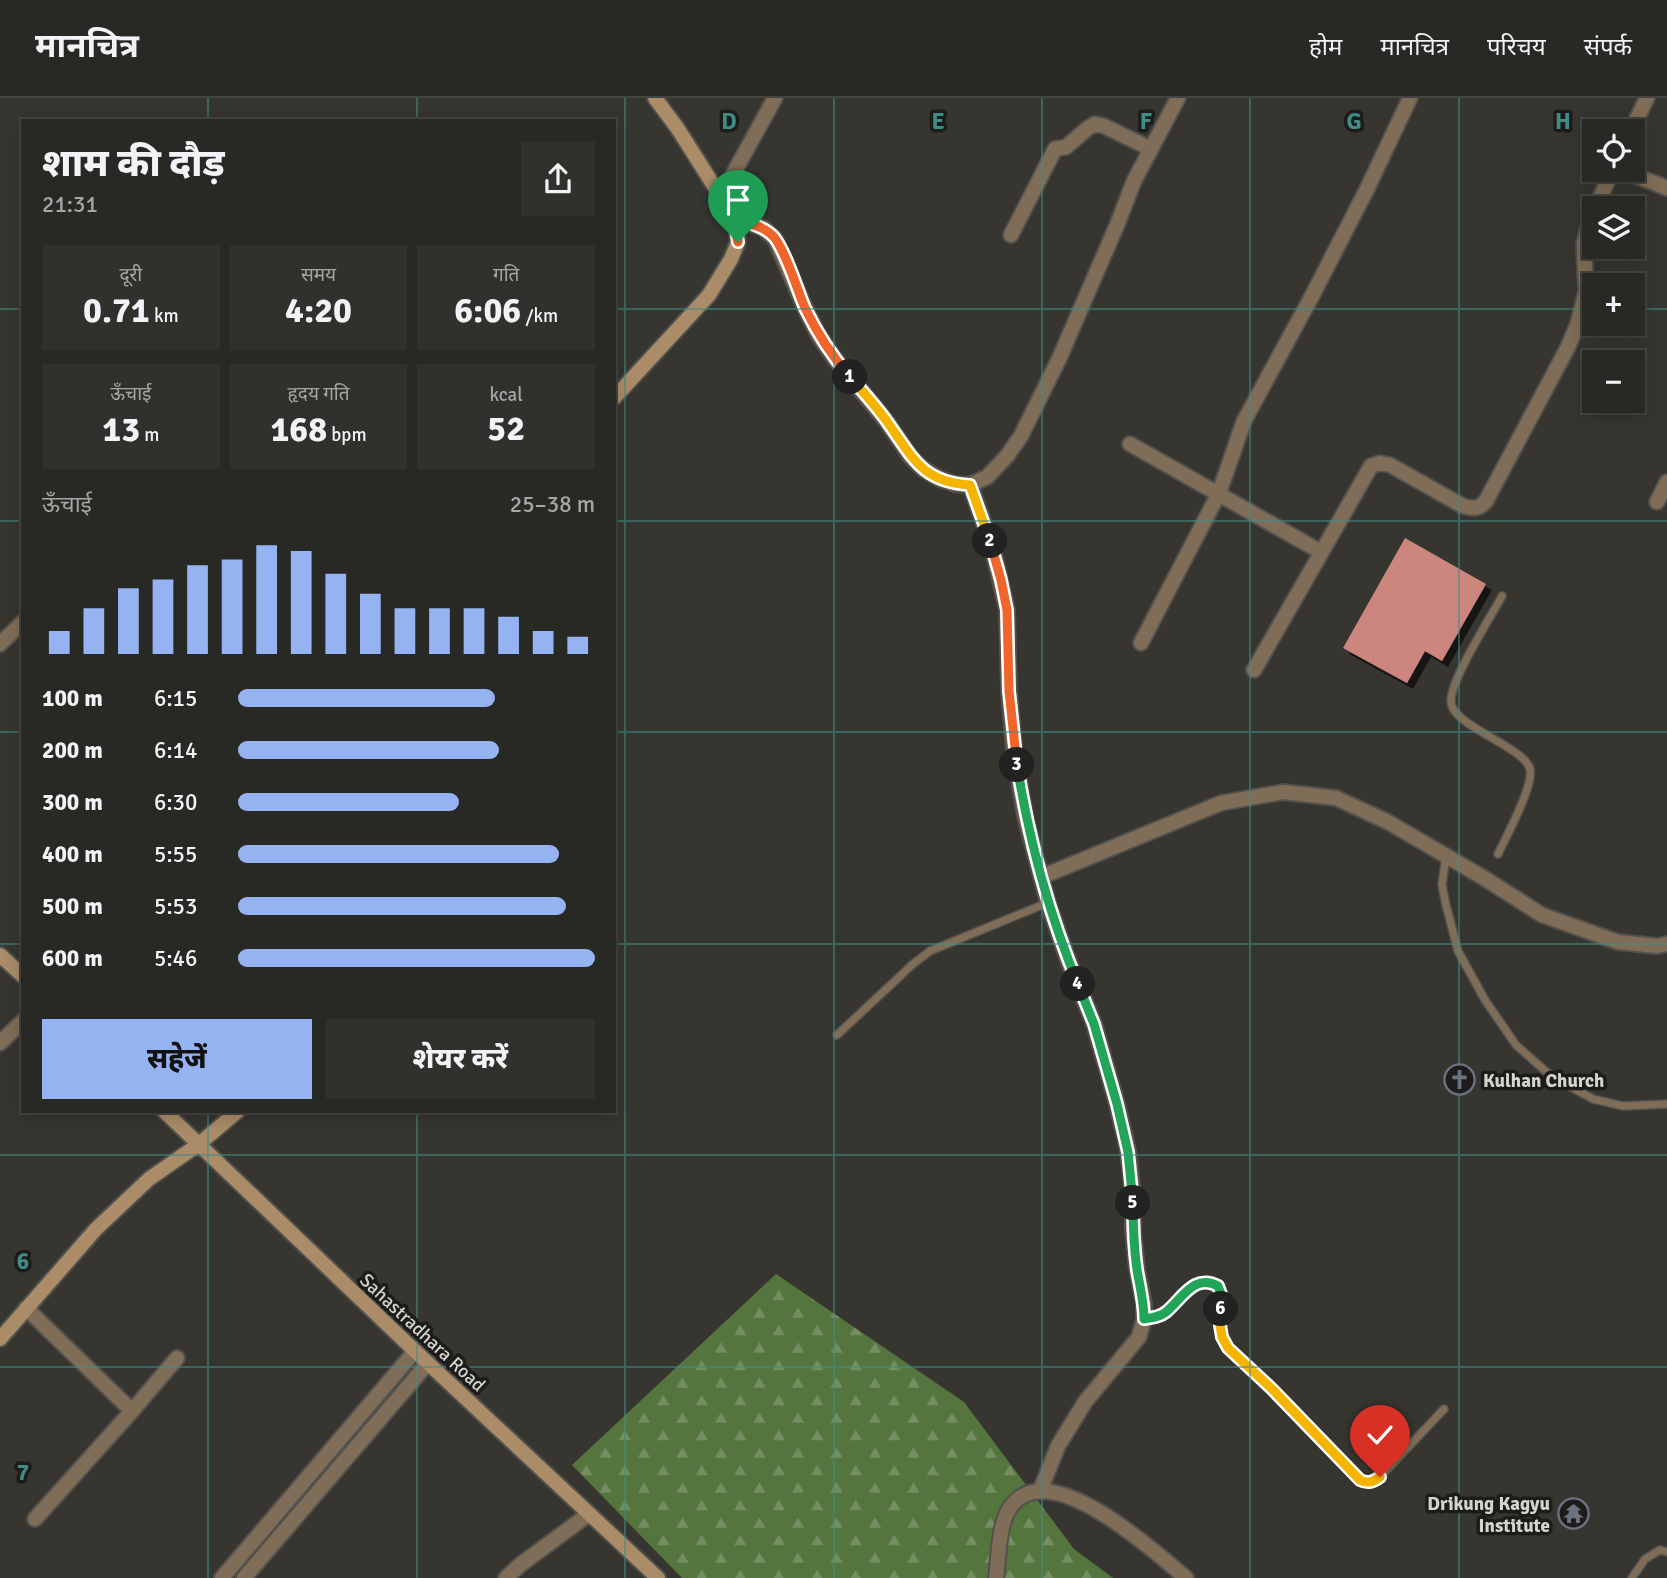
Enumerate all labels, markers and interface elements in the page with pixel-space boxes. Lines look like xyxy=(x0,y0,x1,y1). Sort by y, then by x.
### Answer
text: मानचित्र xyxy=(35,26,139,67)
text: होम xyxy=(1309,32,1342,62)
text: मानचित्र xyxy=(1380,32,1449,62)
text: परिचय xyxy=(1487,32,1546,62)
text: संपर्क xyxy=(1584,32,1632,62)
text: D xyxy=(721,107,737,136)
text: E xyxy=(931,107,945,136)
text: F xyxy=(1140,107,1152,136)
text: G xyxy=(1346,107,1362,136)
text: H xyxy=(1555,107,1571,136)
map controls xyxy=(1582,119,1645,413)
button: locate xyxy=(1582,119,1645,182)
text: शाम की दौड़ xyxy=(42,140,225,187)
button: share xyxy=(521,142,595,216)
pin xyxy=(708,170,768,242)
icon: arrive xyxy=(719,181,757,219)
text: 21:31 xyxy=(42,190,98,219)
button: layers xyxy=(1582,196,1645,259)
text: दूरी xyxy=(119,263,142,287)
text: समय xyxy=(301,263,336,287)
text: गति xyxy=(493,263,519,287)
button: + xyxy=(1582,273,1645,336)
text: 0.71 xyxy=(83,289,150,332)
text: 4:20 xyxy=(285,289,352,332)
text: 6:06 xyxy=(454,289,521,332)
text: km xyxy=(150,304,179,328)
text: /km xyxy=(521,304,558,328)
button: − xyxy=(1582,350,1645,413)
pin: 1 xyxy=(832,360,868,394)
text: 1 xyxy=(844,364,855,388)
text: ऊँचाई xyxy=(110,382,151,406)
text: हृदय गति xyxy=(287,382,350,406)
text: kcal xyxy=(490,383,523,407)
text: 52 xyxy=(487,407,525,450)
text: 13 xyxy=(102,408,140,451)
text: 168 xyxy=(270,408,327,451)
text: m xyxy=(140,423,159,447)
text: bpm xyxy=(327,423,367,447)
text: ऊँचाई xyxy=(42,490,92,519)
text: 25–38 m xyxy=(510,490,595,519)
pin: 2 xyxy=(972,524,1007,558)
text: 2 xyxy=(984,528,995,552)
text: 100 m xyxy=(42,684,103,713)
text: 6:15 xyxy=(154,684,197,713)
text: 200 m xyxy=(42,736,103,765)
text: 6:14 xyxy=(154,736,197,765)
pin: 3 xyxy=(1000,748,1034,782)
text: 3 xyxy=(1011,752,1022,776)
text: 300 m xyxy=(42,788,103,817)
text: 6:30 xyxy=(154,788,197,817)
text: 400 m xyxy=(42,840,103,869)
text: 5:55 xyxy=(154,840,197,869)
text: 500 m xyxy=(42,892,103,921)
text: 5:53 xyxy=(154,892,197,921)
text: 600 m xyxy=(42,944,103,973)
text: 5:46 xyxy=(154,944,197,973)
pin: 4 xyxy=(1060,966,1096,1001)
text: 4 xyxy=(1072,971,1083,995)
button: सहेजें xyxy=(42,1019,312,1099)
button: शेयर करें xyxy=(326,1019,595,1099)
church icon: Kulhan Church xyxy=(1443,1063,1477,1097)
place label: Kulhan Church xyxy=(1483,1069,1604,1093)
pin: 5 xyxy=(1116,1186,1150,1220)
text: 5 xyxy=(1127,1190,1138,1214)
text: 6 xyxy=(17,1247,29,1276)
street label: Sahastradhara Road xyxy=(355,1268,490,1397)
pin: 6 xyxy=(1204,1292,1238,1326)
text: 6 xyxy=(1215,1296,1226,1320)
pin xyxy=(1350,1405,1410,1477)
icon: check xyxy=(1361,1416,1399,1454)
text: 7 xyxy=(17,1458,29,1487)
place label: Drikung Kagyu Institute xyxy=(1427,1492,1550,1538)
temple icon: Drikung Kagyu Institute xyxy=(1556,1497,1590,1531)

